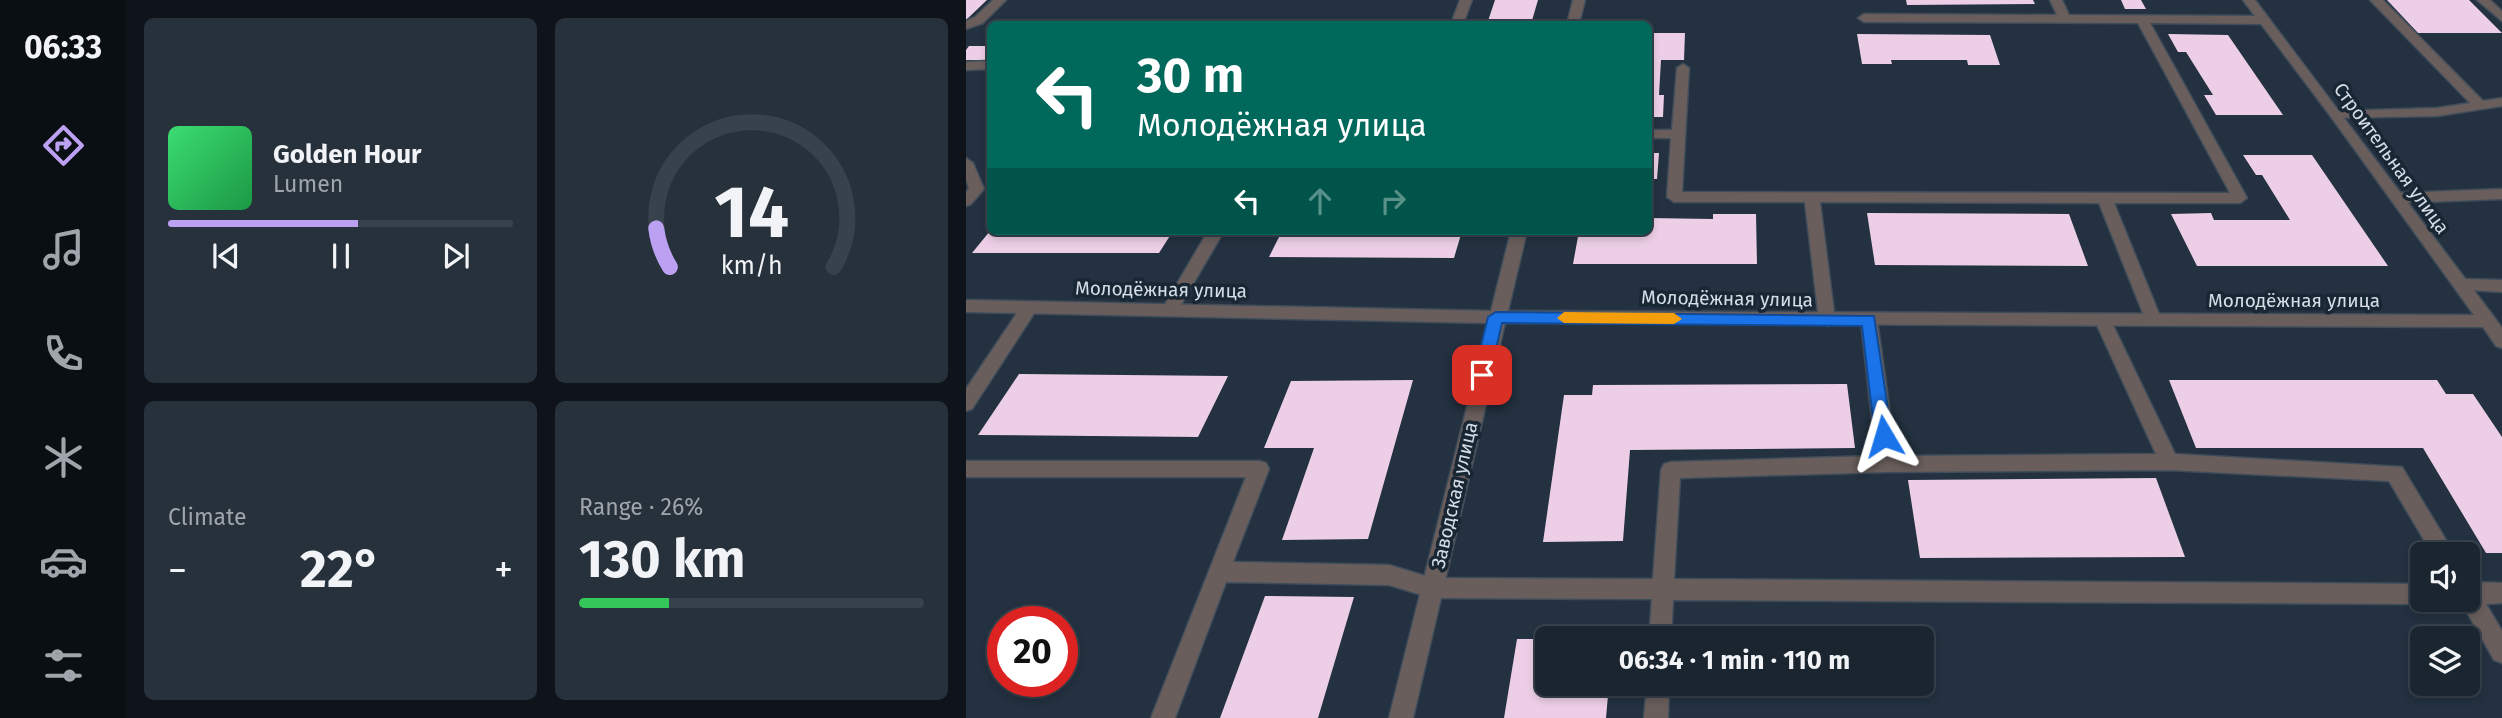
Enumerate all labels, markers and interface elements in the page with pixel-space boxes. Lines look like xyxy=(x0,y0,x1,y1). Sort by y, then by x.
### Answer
text: 06:33 xyxy=(24,28,102,66)
text: 30 m xyxy=(1137,46,1244,105)
icon: left xyxy=(1022,49,1113,140)
street label: Строительная улица xyxy=(2329,78,2454,238)
text: Молодёжная улица xyxy=(1137,106,1427,144)
icon: directions xyxy=(39,121,88,170)
text: Golden Hour xyxy=(273,139,421,170)
text: 14 xyxy=(714,169,789,256)
text: Lumen xyxy=(273,170,343,198)
icon: left xyxy=(1228,182,1266,220)
icon: ahead xyxy=(1301,182,1339,220)
icon: right xyxy=(1374,182,1412,220)
icon: music xyxy=(39,225,88,274)
icon: previous xyxy=(207,237,245,275)
icon: pause xyxy=(322,237,360,275)
icon: next xyxy=(437,237,475,275)
text: km/h xyxy=(721,251,782,281)
street label: Молодёжная улица xyxy=(1075,277,1247,302)
street label: Молодёжная улица xyxy=(1641,286,1813,311)
street label: Молодёжная улица xyxy=(2208,289,2380,312)
icon: phone xyxy=(39,329,88,378)
pin xyxy=(1452,345,1512,405)
icon: arrive xyxy=(1463,356,1501,394)
position arrow xyxy=(1847,399,1921,473)
street label: Заводская улица xyxy=(1426,420,1483,571)
icon: climate xyxy=(39,433,88,482)
text: Range · 26% xyxy=(579,493,703,521)
text: Climate xyxy=(168,503,247,531)
text: 130 km xyxy=(579,528,746,591)
icon: car xyxy=(39,537,88,586)
text: 22° xyxy=(300,538,381,601)
map controls xyxy=(2410,542,2480,696)
button: sound xyxy=(2410,542,2480,612)
text: − xyxy=(168,547,187,593)
text: + xyxy=(494,547,513,593)
speed limit sign: 20 xyxy=(987,606,1078,697)
button: layers xyxy=(2410,626,2480,696)
icon: filters xyxy=(39,641,88,690)
text: 06:34 · 1 min · 110 m xyxy=(1619,645,1850,676)

